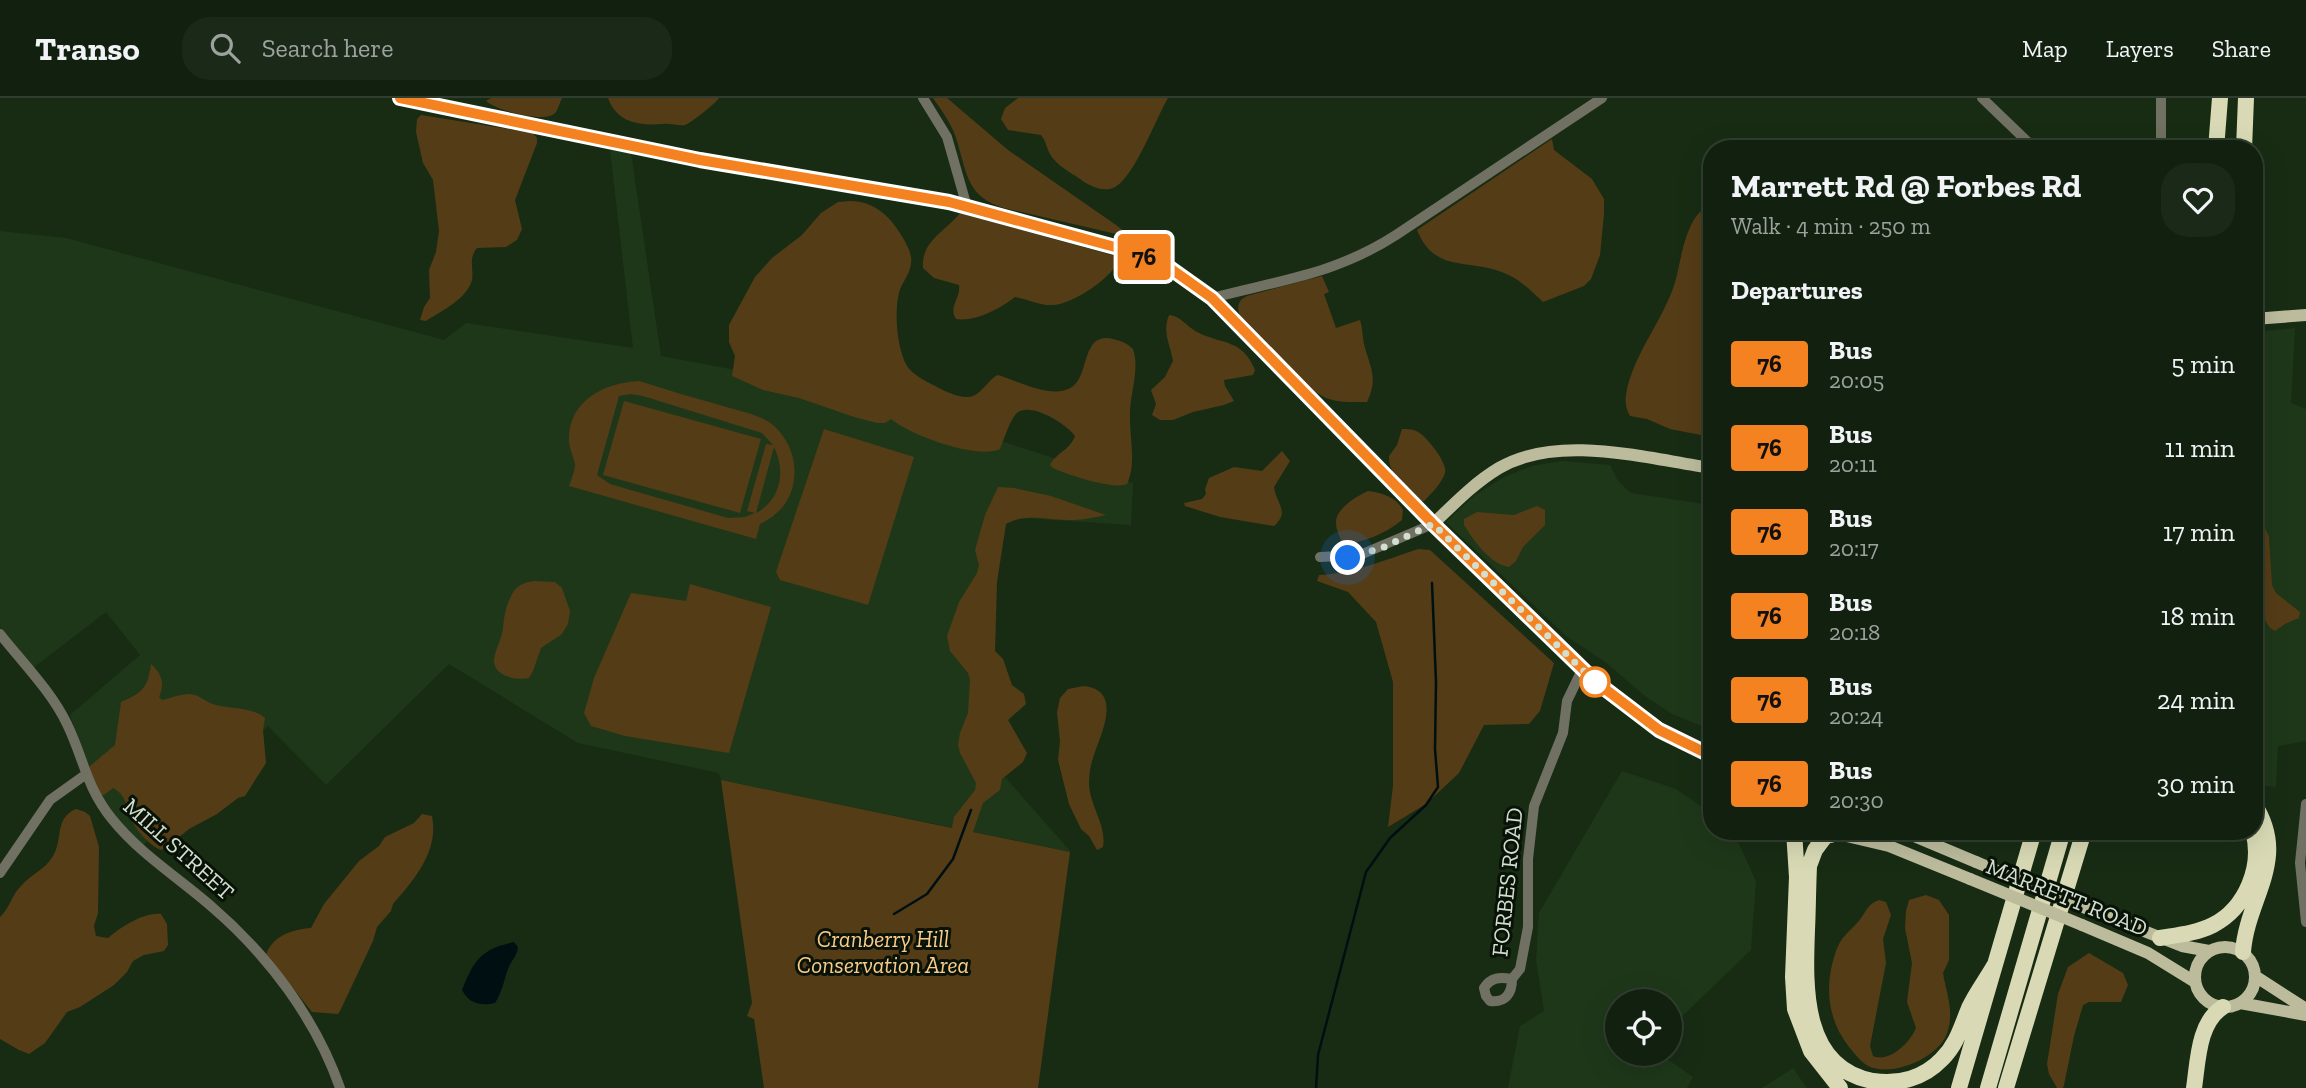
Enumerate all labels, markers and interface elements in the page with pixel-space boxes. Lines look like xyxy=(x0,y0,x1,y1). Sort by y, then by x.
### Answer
search box xyxy=(182,17,672,80)
text: Transo xyxy=(35,29,140,68)
icon: search xyxy=(206,29,244,67)
text: Search here xyxy=(262,32,393,64)
text: Map xyxy=(2022,34,2068,63)
text: Layers xyxy=(2106,34,2174,63)
text: Share xyxy=(2212,34,2271,63)
button: heart xyxy=(2161,163,2235,237)
text: Marrett Rd @ Forbes Rd xyxy=(1731,166,2081,205)
text: Walk · 4 min · 250 m xyxy=(1731,212,1931,240)
line badge: 76 xyxy=(1112,234,1176,280)
text: 76 xyxy=(1132,242,1156,271)
text: Departures xyxy=(1731,274,1863,306)
text: Bus xyxy=(1829,334,1872,366)
text: 5 min xyxy=(2171,348,2235,380)
text: 76 xyxy=(1757,349,1782,378)
text: 20:05 xyxy=(1829,366,1884,394)
text: Bus xyxy=(1829,418,1872,450)
text: 11 min xyxy=(2164,432,2235,464)
text: 76 xyxy=(1757,433,1782,462)
text: 20:11 xyxy=(1829,450,1877,478)
text: Bus xyxy=(1829,502,1872,534)
text: 17 min xyxy=(2163,516,2235,548)
text: 76 xyxy=(1757,517,1782,546)
text: 20:17 xyxy=(1829,534,1879,562)
your location xyxy=(1330,540,1365,575)
text: Bus xyxy=(1829,586,1872,618)
text: 18 min xyxy=(2160,600,2235,632)
text: 76 xyxy=(1757,601,1782,630)
text: 20:18 xyxy=(1829,618,1880,646)
unlabelled marker xyxy=(1580,667,1610,697)
text: Bus xyxy=(1829,670,1872,702)
text: 24 min xyxy=(2157,684,2235,716)
text: 76 xyxy=(1757,685,1782,714)
text: 20:24 xyxy=(1829,702,1884,730)
text: Bus xyxy=(1829,754,1872,786)
text: 30 min xyxy=(2157,768,2235,800)
text: 76 xyxy=(1757,769,1782,798)
text: 20:30 xyxy=(1829,786,1884,814)
street label: MILL STREET xyxy=(118,792,240,906)
street label: FORBES ROAD xyxy=(1485,806,1529,958)
street label: MARRETT ROAD xyxy=(1982,852,2152,942)
park label: Cranberry Hill Conservation Area xyxy=(797,925,969,979)
map controls xyxy=(1605,989,1682,1066)
button: locate xyxy=(1605,989,1682,1066)

